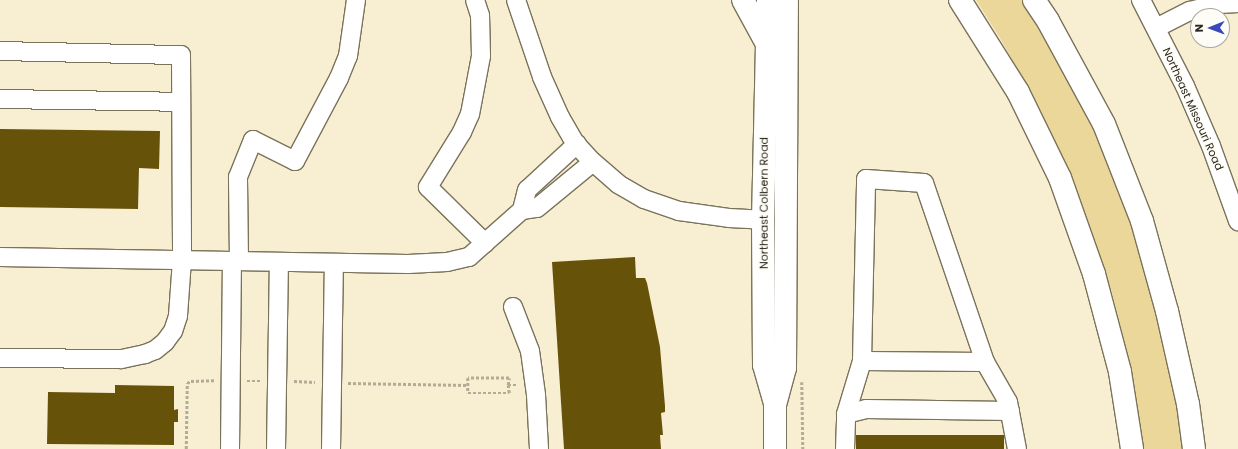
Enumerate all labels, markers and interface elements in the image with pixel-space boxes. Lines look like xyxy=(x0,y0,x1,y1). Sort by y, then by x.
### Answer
north arrow xyxy=(1190,8,1230,48)
text: N xyxy=(1191,24,1207,32)
street label: Northeast Missouri Road xyxy=(1160,46,1226,172)
street label: Northeast Colbern Road xyxy=(757,137,771,269)

